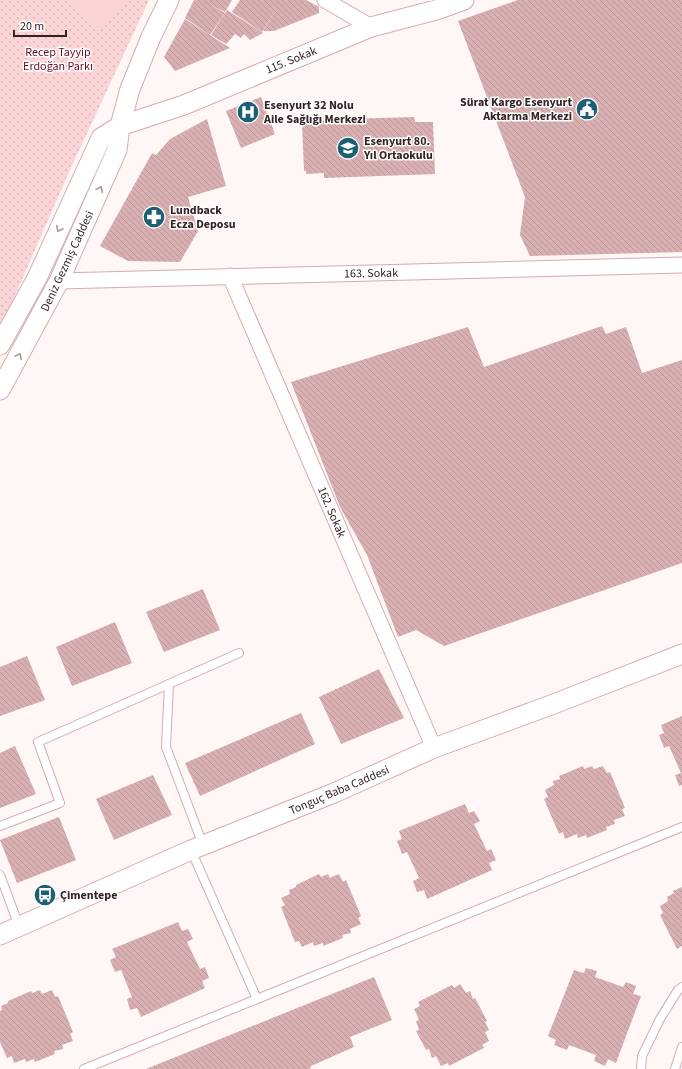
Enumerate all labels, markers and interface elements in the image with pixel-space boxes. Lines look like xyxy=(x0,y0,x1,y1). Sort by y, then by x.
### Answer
scale bar xyxy=(14,12,66,38)
text: 20 m xyxy=(20,18,44,35)
street label: 115. Sokak xyxy=(263,42,319,78)
park label: Recep Tayyip Erdoğan Parkı xyxy=(23,44,93,75)
place label: Sürat Kargo Esenyurt Aktarma Merkezi xyxy=(460,94,572,125)
public building icon: Sürat Kargo Esenyurt Aktarma Merkezi xyxy=(574,96,600,122)
place label: Esenyurt 32 Nolu Aile Sağlığı Merkezi xyxy=(263,97,366,128)
hospital icon: Esenyurt 32 Nolu Aile Sağlığı Merkezi xyxy=(235,99,261,125)
place label: Esenyurt 80. Yıl Ortaokulu xyxy=(363,133,433,164)
school or university icon: Esenyurt 80. Yıl Ortaokulu xyxy=(335,135,361,161)
one-way arrow xyxy=(95,185,103,193)
place label: Lundback Ecza Deposu xyxy=(170,202,236,233)
pharmacy icon: Lundback Ecza Deposu xyxy=(141,204,167,230)
street label: Deniz Gezmiş Caddesi xyxy=(37,208,98,314)
one-way arrow xyxy=(56,225,64,233)
street label: 163. Sokak xyxy=(344,265,398,282)
one-way arrow xyxy=(14,353,21,360)
street label: 162. Sokak xyxy=(313,484,350,540)
street label: Tonguç Baba Caddesi xyxy=(286,762,392,819)
bus stop icon: Çimentepe xyxy=(32,882,58,908)
place label: Çimentepe xyxy=(60,887,117,904)

